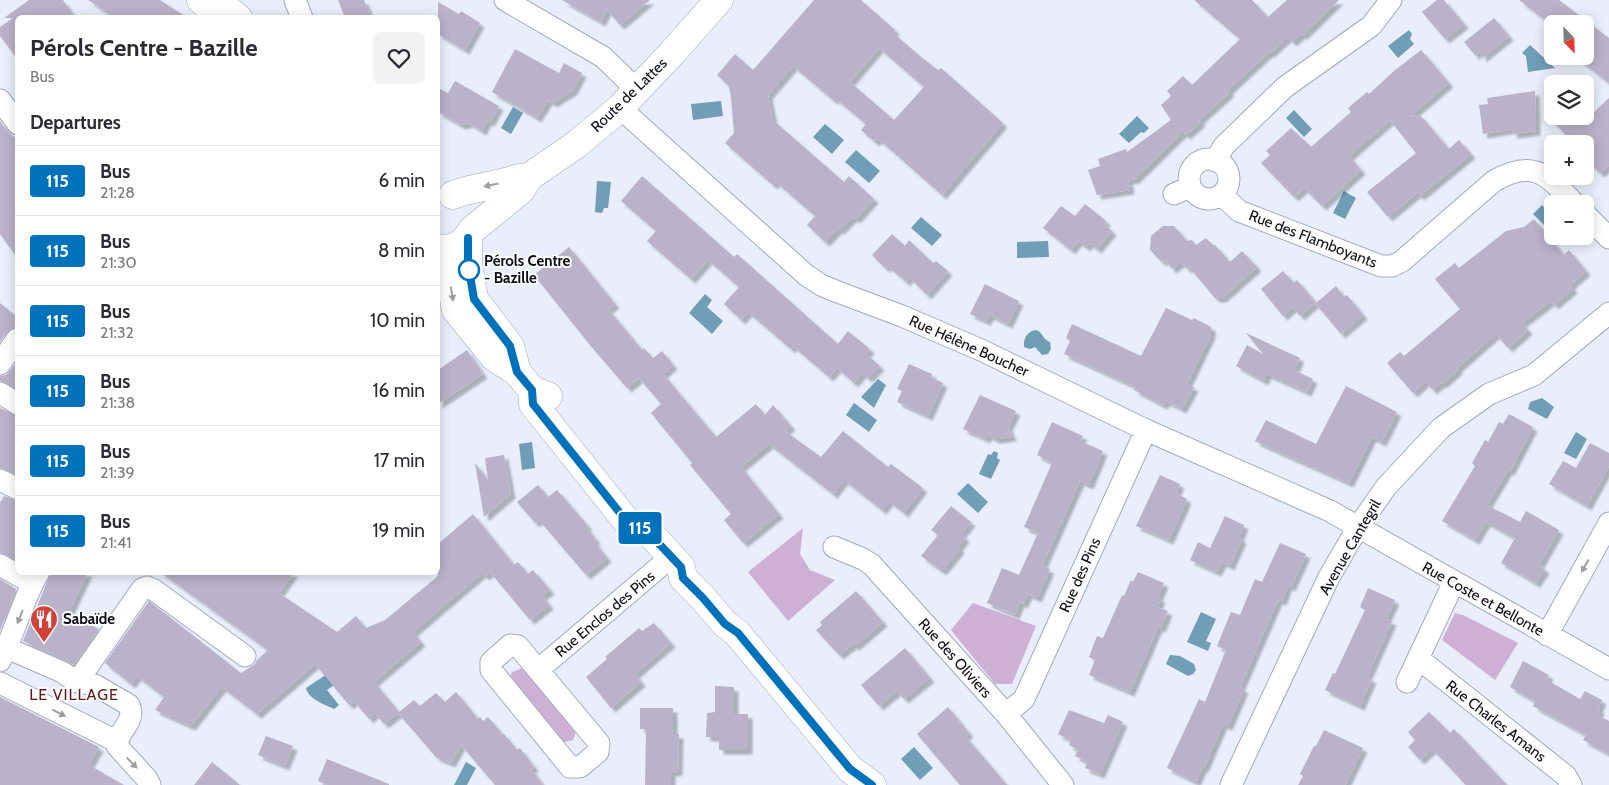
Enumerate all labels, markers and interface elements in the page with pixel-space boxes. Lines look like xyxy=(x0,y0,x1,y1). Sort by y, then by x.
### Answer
north arrow xyxy=(1544,15,1594,65)
map controls xyxy=(1544,15,1594,245)
button: heart xyxy=(373,32,425,84)
text: Pérols Centre - Bazille xyxy=(30,33,258,62)
street label: Route de Lattes xyxy=(587,54,671,136)
text: Bus xyxy=(30,67,54,86)
button: layers xyxy=(1544,75,1594,125)
text: Departures xyxy=(30,111,121,134)
button: + xyxy=(1544,135,1594,185)
text: Bus xyxy=(100,160,130,183)
text: 6 min xyxy=(379,169,425,192)
text: 115 xyxy=(46,170,69,192)
one-way arrow xyxy=(483,181,499,189)
text: 21:28 xyxy=(100,183,135,202)
button: − xyxy=(1544,195,1594,245)
street label: Rue des Flamboyants xyxy=(1246,206,1380,272)
text: Bus xyxy=(100,230,130,253)
text: 8 min xyxy=(378,239,425,262)
text: 115 xyxy=(46,240,69,262)
place label: Pérols Centre - Bazille xyxy=(484,252,570,287)
text: 21:30 xyxy=(100,253,137,272)
marker: Pérols Centre - Bazille xyxy=(458,259,480,281)
one-way arrow xyxy=(449,287,457,303)
text: Bus xyxy=(100,300,130,323)
text: 10 min xyxy=(370,309,425,332)
text: 115 xyxy=(46,310,69,332)
street label: Rue Hélène Boucher xyxy=(906,312,1032,381)
text: 21:32 xyxy=(100,323,134,342)
text: Bus xyxy=(100,370,130,393)
text: 16 min xyxy=(372,379,425,402)
text: 115 xyxy=(46,380,69,402)
text: 21:38 xyxy=(100,393,135,412)
text: Bus xyxy=(100,440,130,463)
text: 17 min xyxy=(374,449,425,472)
text: 115 xyxy=(46,450,69,472)
text: 21:39 xyxy=(100,463,135,482)
street label: Avenue Cantegril xyxy=(1315,496,1385,598)
text: Bus xyxy=(100,510,130,533)
line badge: 115 xyxy=(611,512,669,544)
text: 115 xyxy=(629,517,651,539)
text: 19 min xyxy=(372,519,425,542)
text: 115 xyxy=(46,520,69,542)
text: 21:41 xyxy=(100,533,131,552)
street label: Rue des Pins xyxy=(1056,535,1104,615)
street label: Rue Coste et Bellonte xyxy=(1419,558,1547,640)
one-way arrow xyxy=(1581,559,1590,573)
street label: Rue Enclos des Pins xyxy=(552,567,658,661)
restaurant icon: Sabaïde xyxy=(29,604,59,643)
one-way arrow xyxy=(15,610,23,624)
place label: Sabaïde xyxy=(63,610,115,628)
street label: Rue des Oliviers xyxy=(915,615,995,701)
street label: Rue Charles Amans xyxy=(1442,676,1550,766)
district label: LE VILLAGE xyxy=(29,685,119,704)
one-way arrow xyxy=(52,709,66,717)
one-way arrow xyxy=(126,757,138,769)

